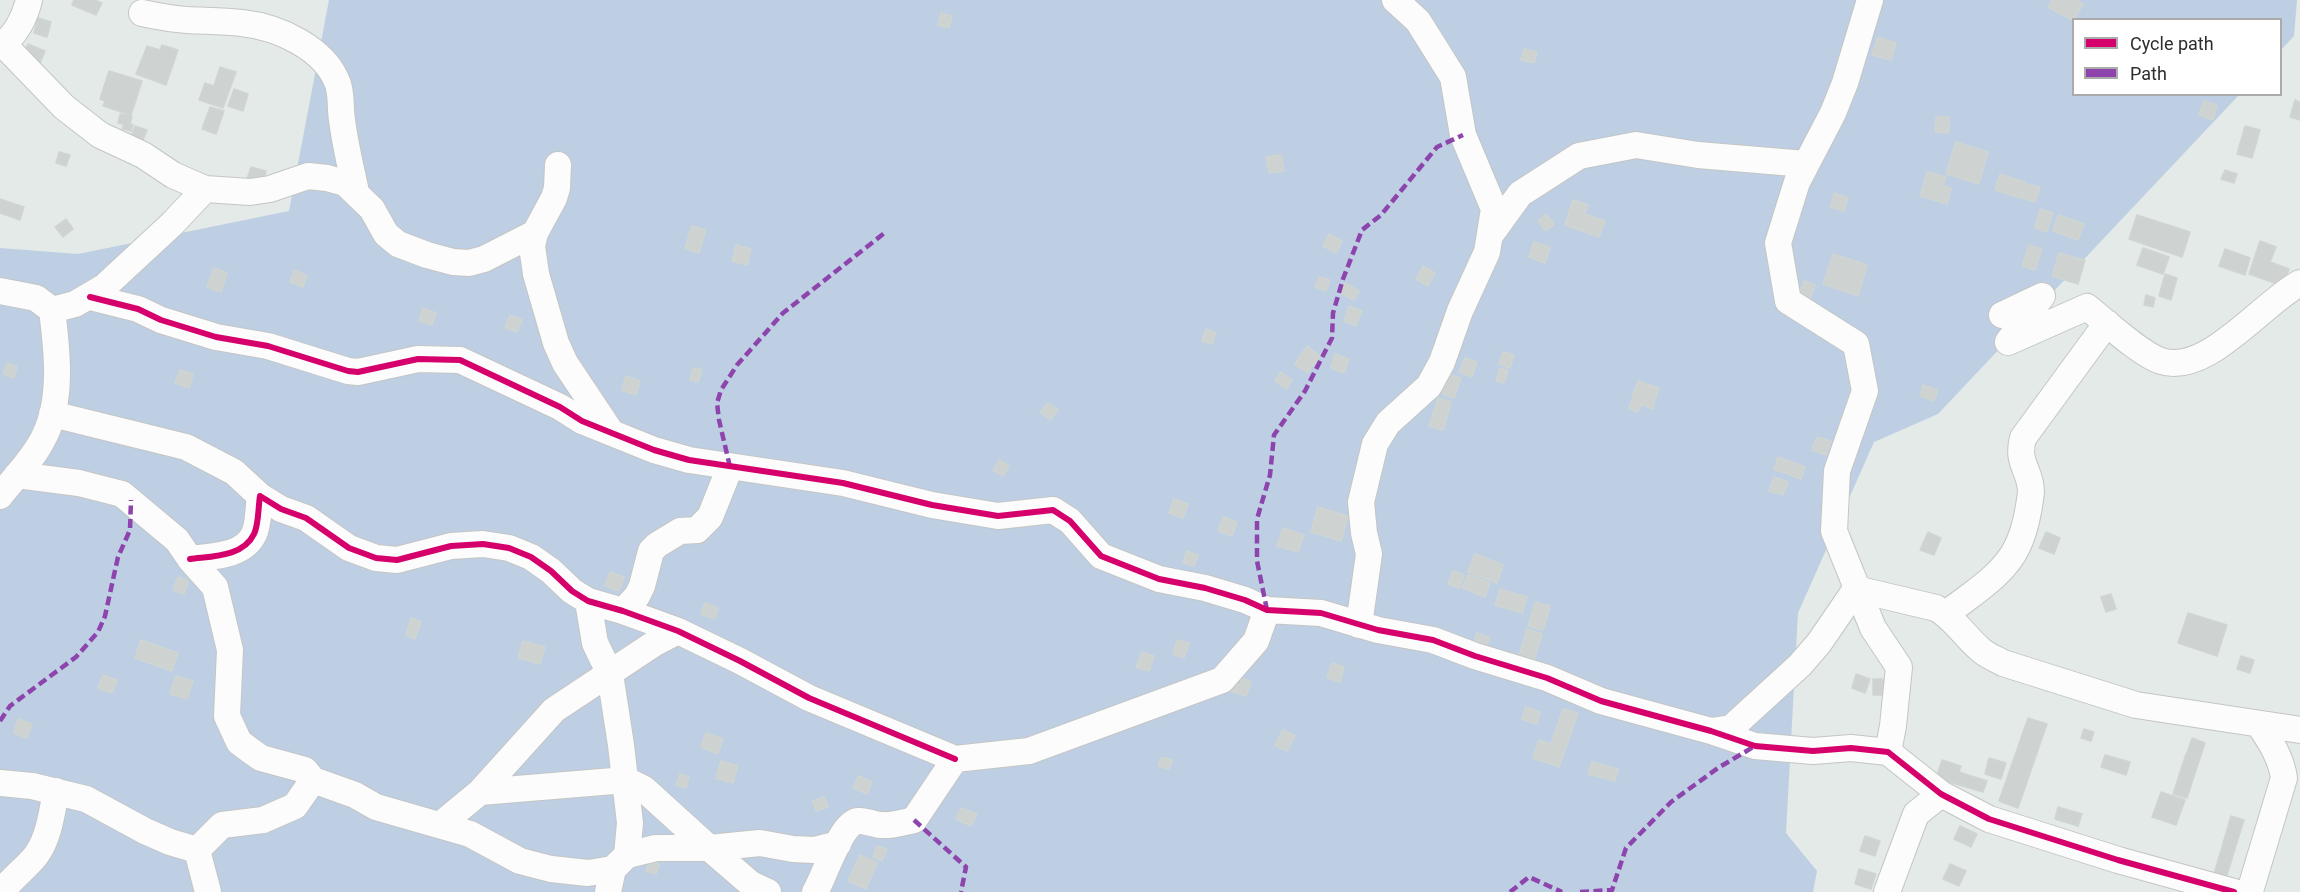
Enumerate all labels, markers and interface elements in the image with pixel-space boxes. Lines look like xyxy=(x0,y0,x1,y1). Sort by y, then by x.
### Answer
legend xyxy=(2072,18,2282,96)
text: Cycle path xyxy=(2130,33,2214,54)
text: Path xyxy=(2130,63,2167,84)

